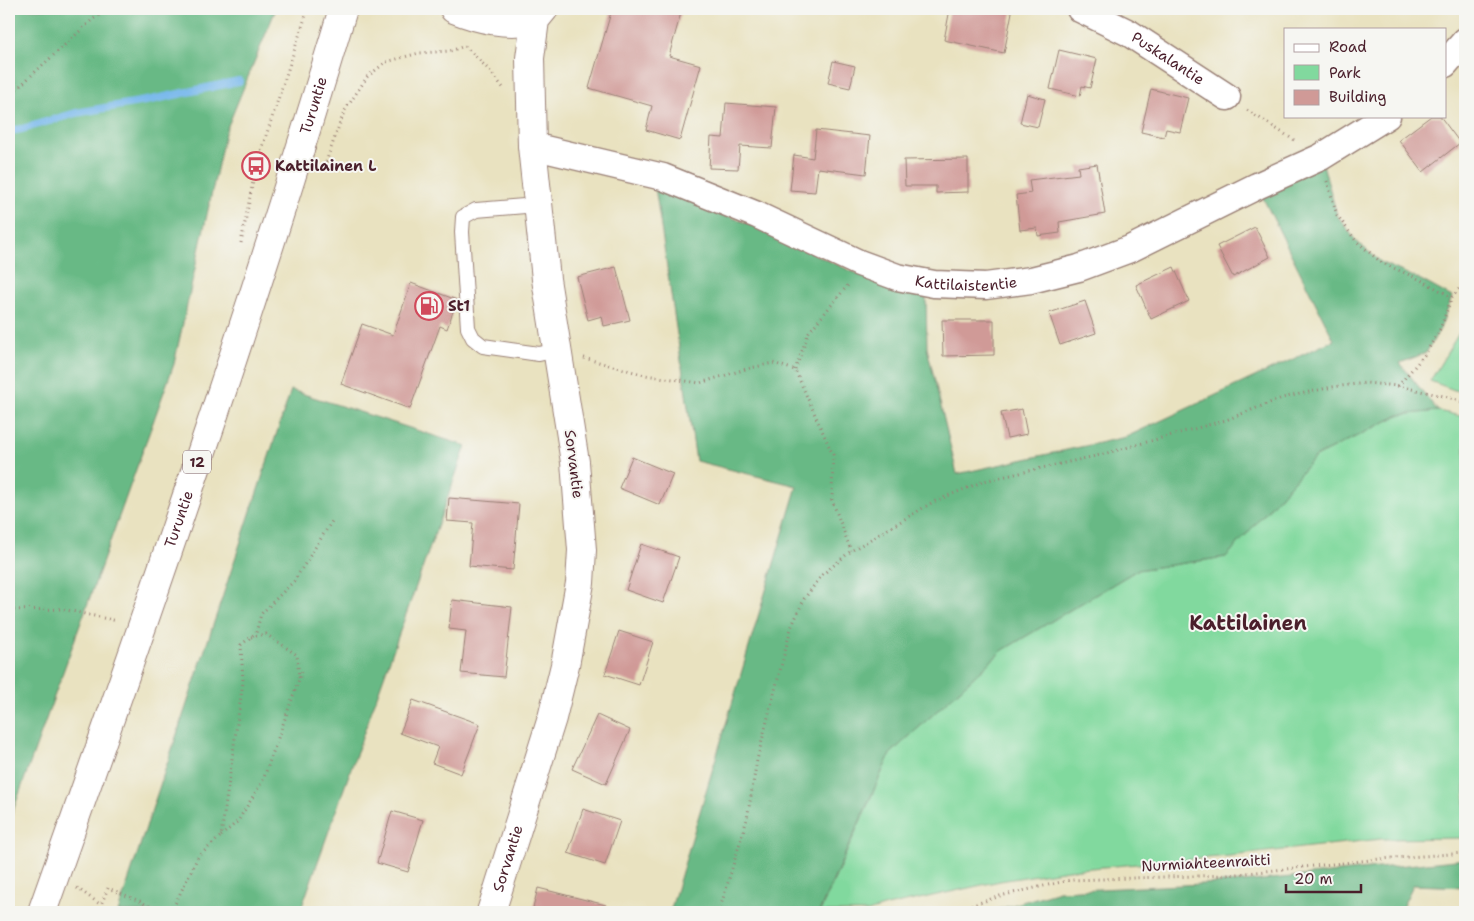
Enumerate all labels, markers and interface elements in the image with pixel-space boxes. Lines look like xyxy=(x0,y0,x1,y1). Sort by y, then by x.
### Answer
street label: Puskalantie xyxy=(1128,27,1208,90)
legend xyxy=(1284,28,1446,118)
text: Road xyxy=(1329,37,1367,57)
text: Park xyxy=(1329,63,1361,83)
street label: Turuntie xyxy=(295,74,332,137)
text: Building xyxy=(1329,87,1386,107)
bus stop icon: Kattilainen L xyxy=(241,151,271,181)
place label: Kattilainen L xyxy=(275,156,376,176)
street label: Kattilaistentie xyxy=(913,271,1018,296)
fuel station icon: St1 xyxy=(414,291,444,321)
place label: St1 xyxy=(448,296,470,316)
street label: Sorvantie xyxy=(560,429,588,499)
road number: 12 xyxy=(183,451,211,474)
street label: Turuntie xyxy=(160,488,198,550)
district label: Kattilainen xyxy=(1189,610,1307,636)
street label: Sorvantie xyxy=(488,823,528,894)
street label: Nurmiahteenraitti xyxy=(1141,850,1271,876)
scale bar xyxy=(1286,861,1362,893)
text: 20 m xyxy=(1294,869,1333,889)

